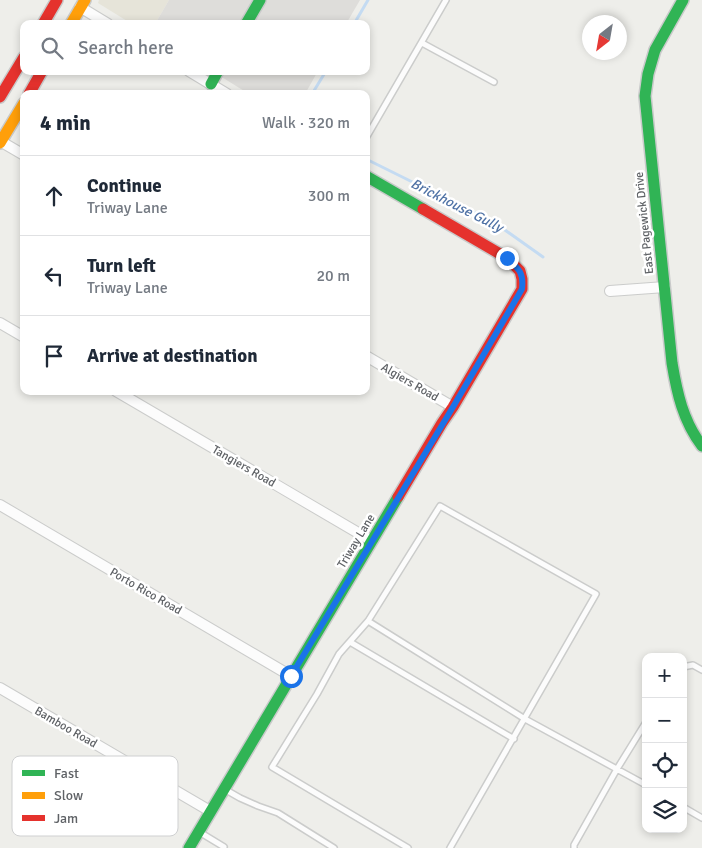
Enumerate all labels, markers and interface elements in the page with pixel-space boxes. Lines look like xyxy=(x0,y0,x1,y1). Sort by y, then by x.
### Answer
north arrow xyxy=(582,15,627,60)
search box xyxy=(20,20,370,75)
icon: search xyxy=(38,34,66,62)
text: Search here xyxy=(78,36,174,60)
text: 4 min xyxy=(40,110,91,136)
text: Walk · 320 m xyxy=(262,113,350,133)
street label: East Pagewick Drive xyxy=(632,171,657,275)
text: Continue xyxy=(87,174,162,198)
water label: Brickhouse Gully xyxy=(408,175,508,237)
icon: ahead xyxy=(40,182,68,210)
text: 300 m xyxy=(308,186,350,206)
text: Triway Lane xyxy=(87,198,168,218)
route end xyxy=(496,247,519,270)
text: Turn left xyxy=(87,254,156,278)
icon: left xyxy=(40,262,68,290)
text: 20 m xyxy=(316,266,350,286)
text: Triway Lane xyxy=(87,278,168,298)
icon: arrive xyxy=(40,342,68,370)
text: Arrive at destination xyxy=(87,344,258,368)
street label: Algiers Road xyxy=(378,360,441,405)
street label: Tangiers Road xyxy=(209,442,278,491)
street label: Triway Lane xyxy=(334,511,378,571)
street label: Porto Rico Road xyxy=(107,565,185,618)
map controls xyxy=(642,653,687,833)
button: + xyxy=(642,653,687,698)
route start xyxy=(280,665,303,688)
button: − xyxy=(642,698,687,743)
street label: Bamboo Road xyxy=(32,703,100,751)
button: locate xyxy=(642,743,687,788)
legend xyxy=(12,756,178,836)
text: Fast xyxy=(54,765,79,782)
text: Slow xyxy=(54,787,83,804)
button: layers xyxy=(642,788,687,833)
text: Jam xyxy=(54,810,78,827)

